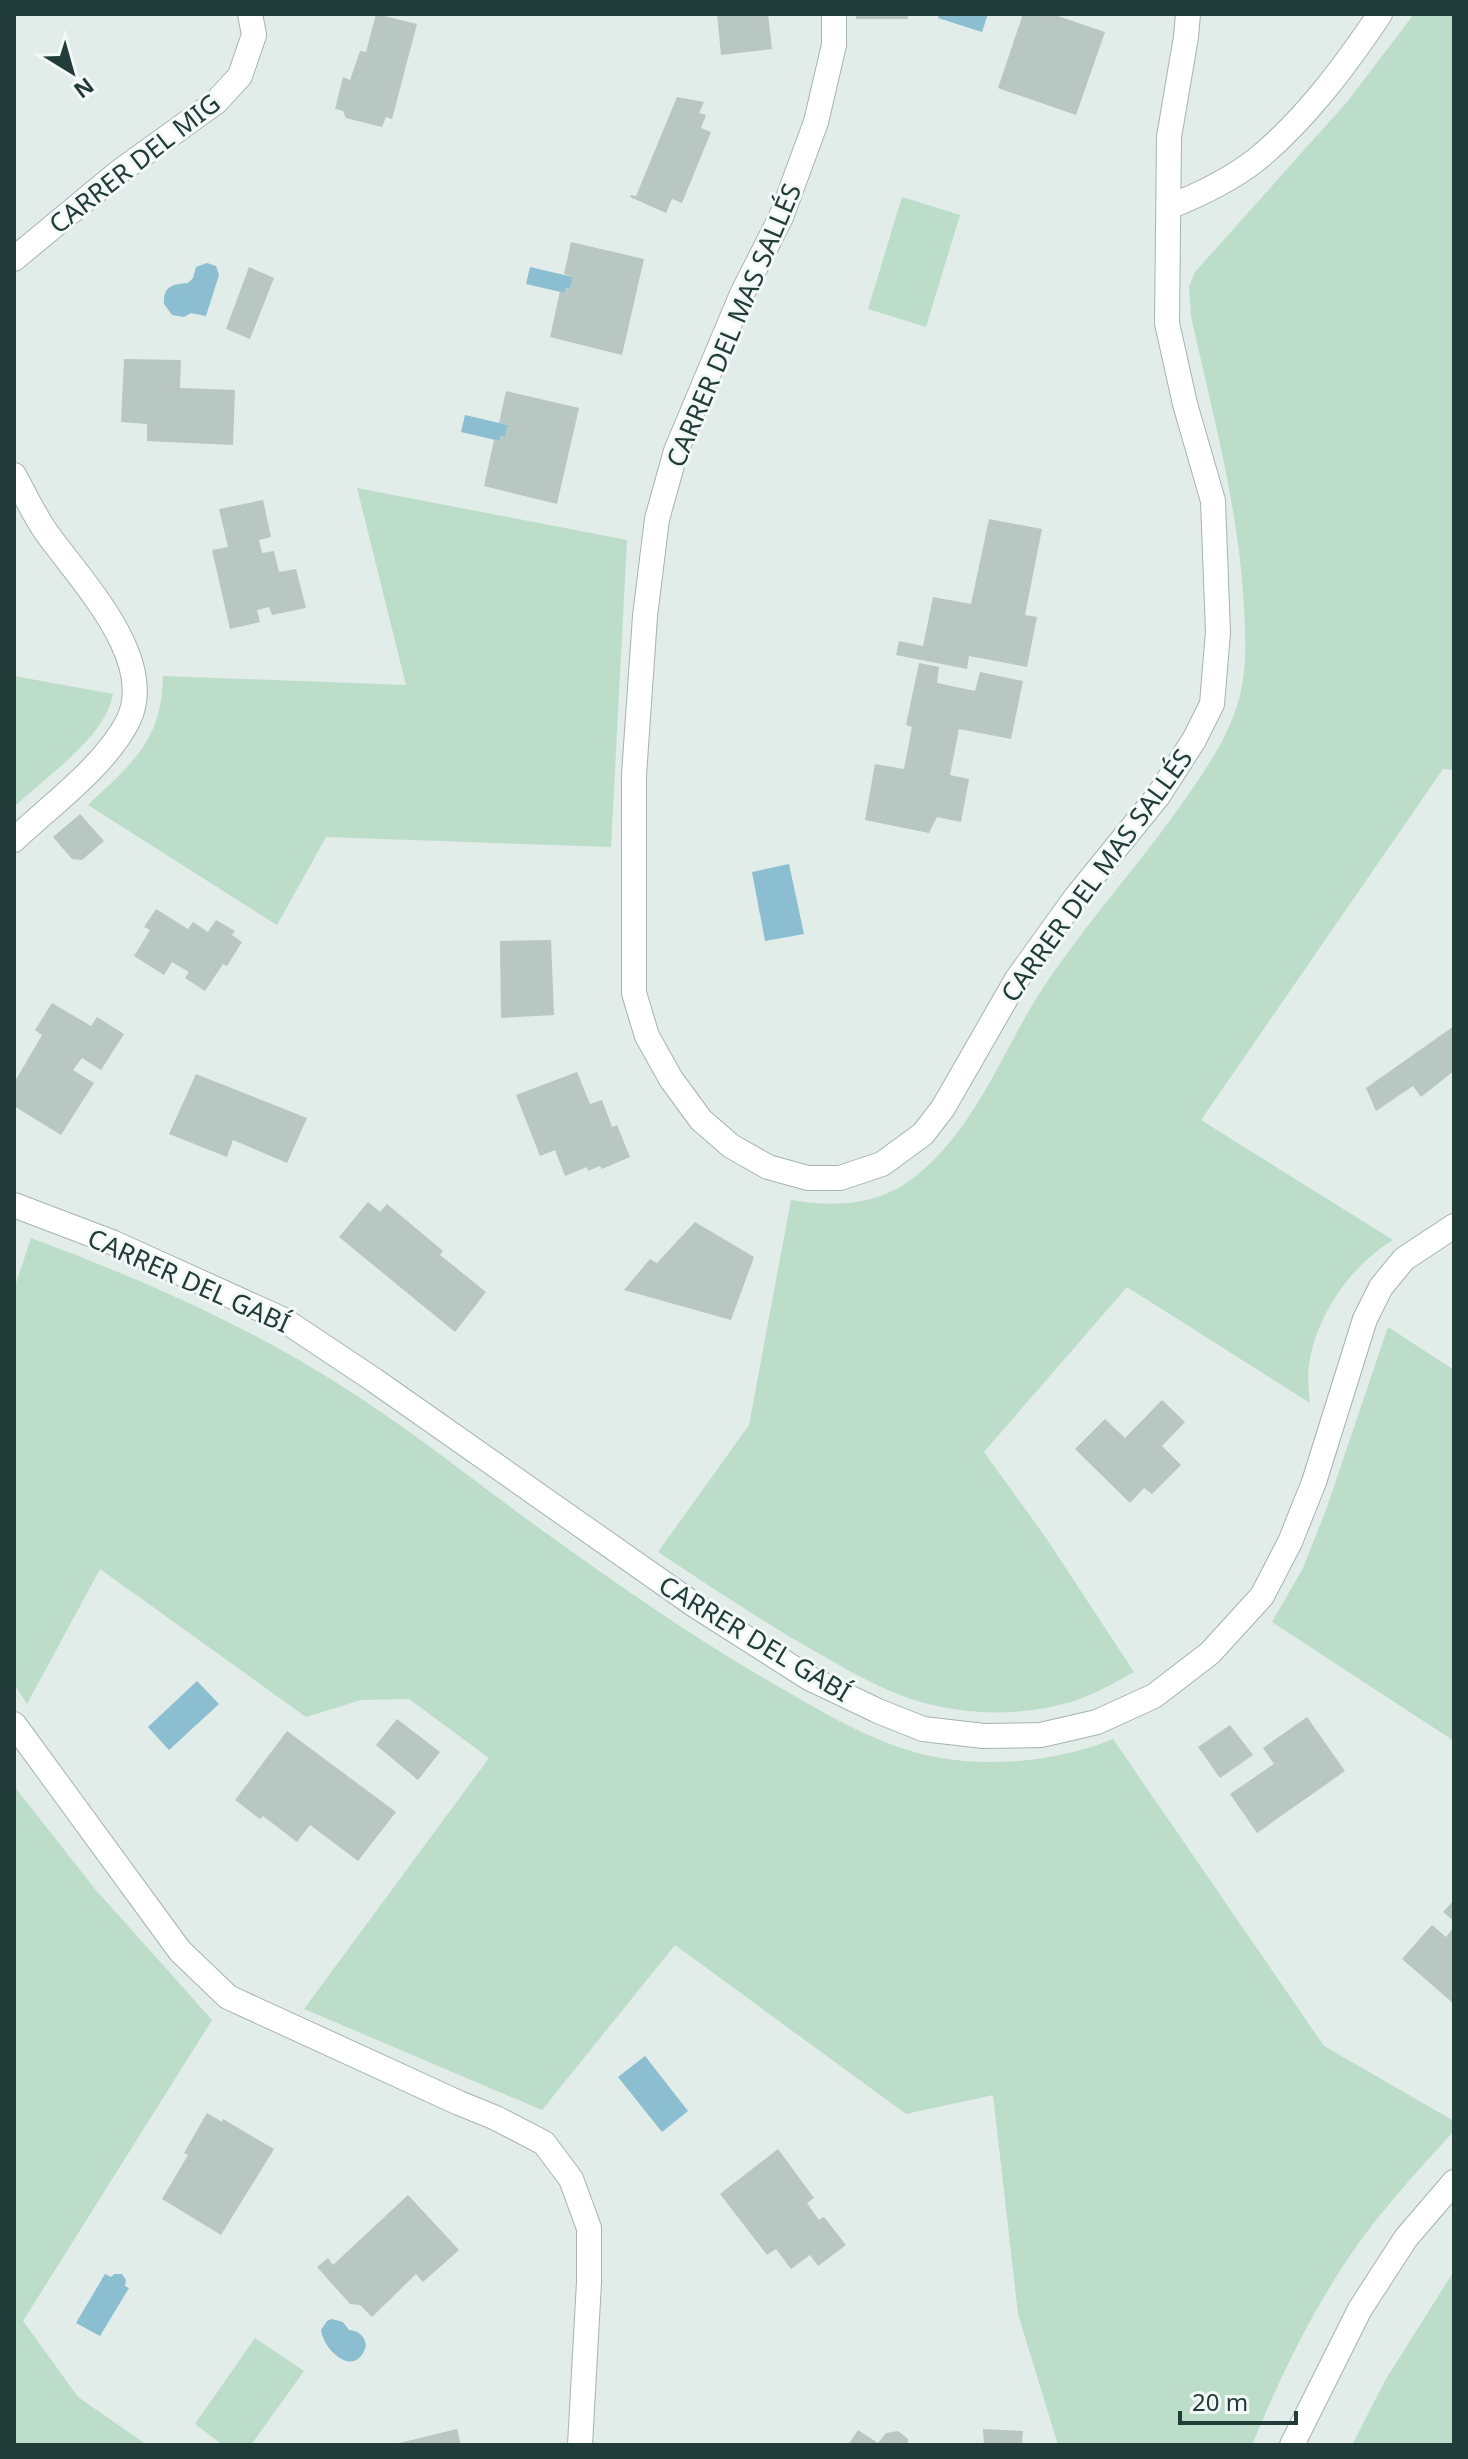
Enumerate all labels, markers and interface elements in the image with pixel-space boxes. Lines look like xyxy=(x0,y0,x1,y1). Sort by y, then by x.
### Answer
north arrow xyxy=(32,32,112,112)
text: N xyxy=(68,71,101,106)
street label: CARRER DEL MIG xyxy=(41,85,227,241)
street label: CARRER DEL MAS SALLÉS xyxy=(657,178,809,472)
street label: CARRER DEL MAS SALLÉS xyxy=(992,741,1200,1009)
street label: CARRER DEL GABÍ xyxy=(82,1219,296,1341)
street label: CARRER DEL GABÍ xyxy=(652,1566,858,1710)
scale bar xyxy=(1180,2375,1296,2425)
text: 20 m xyxy=(1192,2385,1248,2418)

